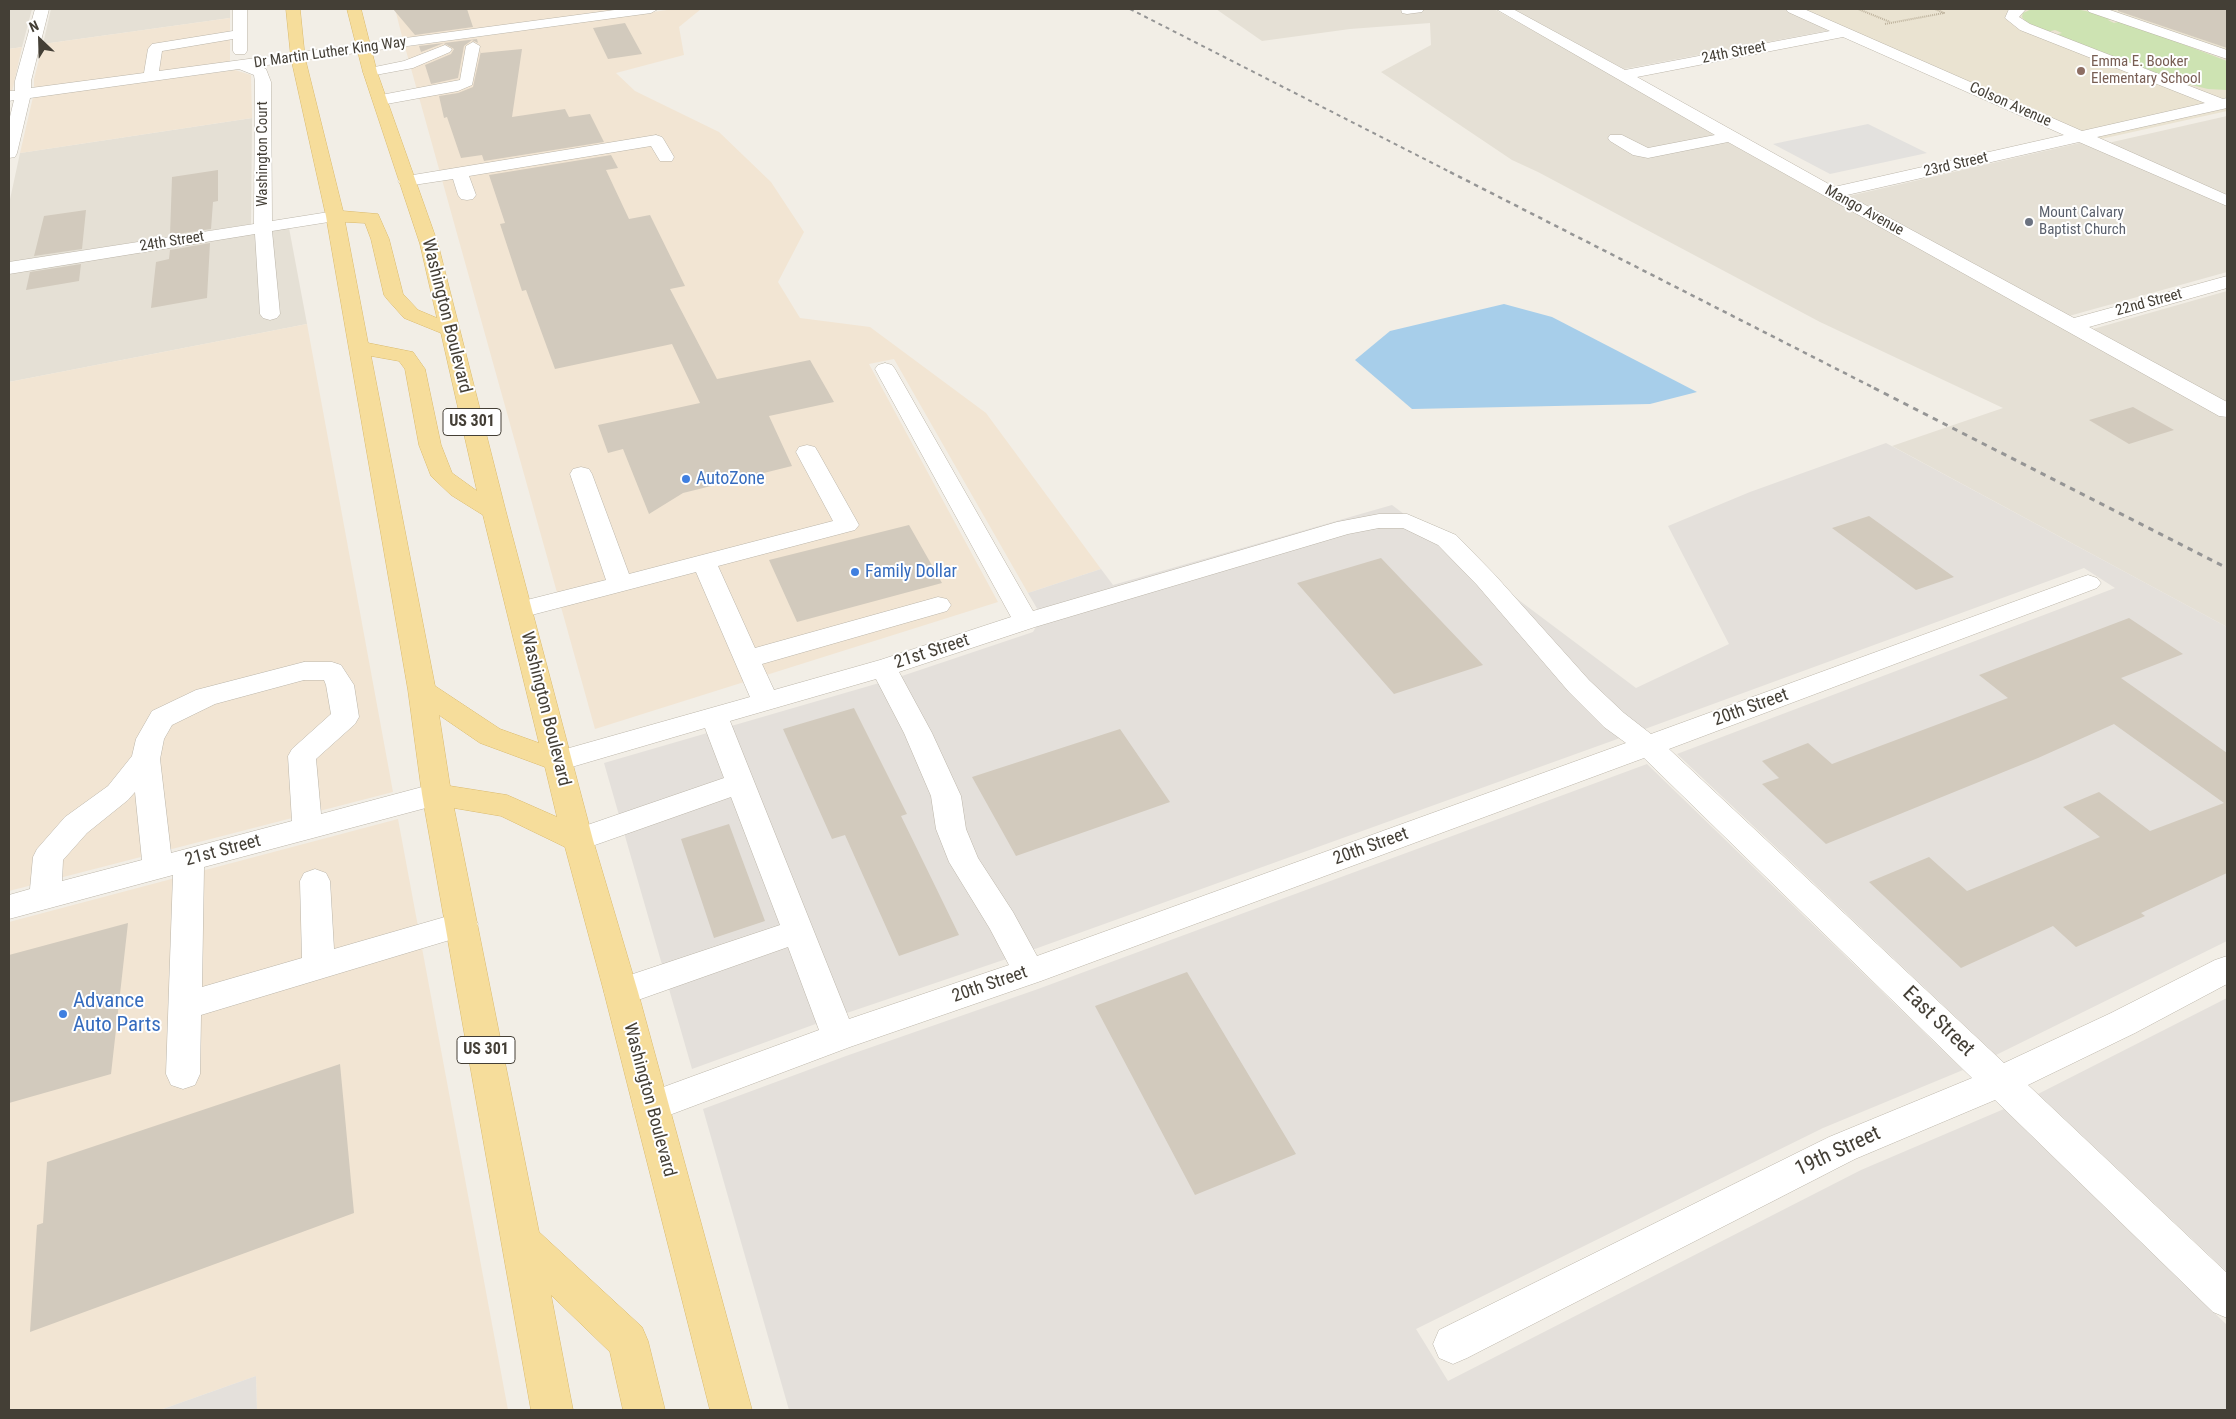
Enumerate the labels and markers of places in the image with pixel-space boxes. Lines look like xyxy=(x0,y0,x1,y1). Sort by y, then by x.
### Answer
place label: Emma E. Booker Elementary School xyxy=(2091,53,2201,88)
marker: Emma E. Booker Elementary School xyxy=(2075,65,2087,77)
place label: Mount Calvary Baptist Church xyxy=(2039,204,2126,239)
marker: Mount Calvary Baptist Church xyxy=(2023,216,2035,228)
place label: AutoZone xyxy=(696,468,765,490)
marker: AutoZone xyxy=(680,473,692,485)
place label: Family Dollar xyxy=(865,561,957,583)
marker: Family Dollar xyxy=(849,566,861,578)
place label: Advance Auto Parts xyxy=(73,989,161,1039)
marker: Advance Auto Parts xyxy=(57,1008,69,1020)

